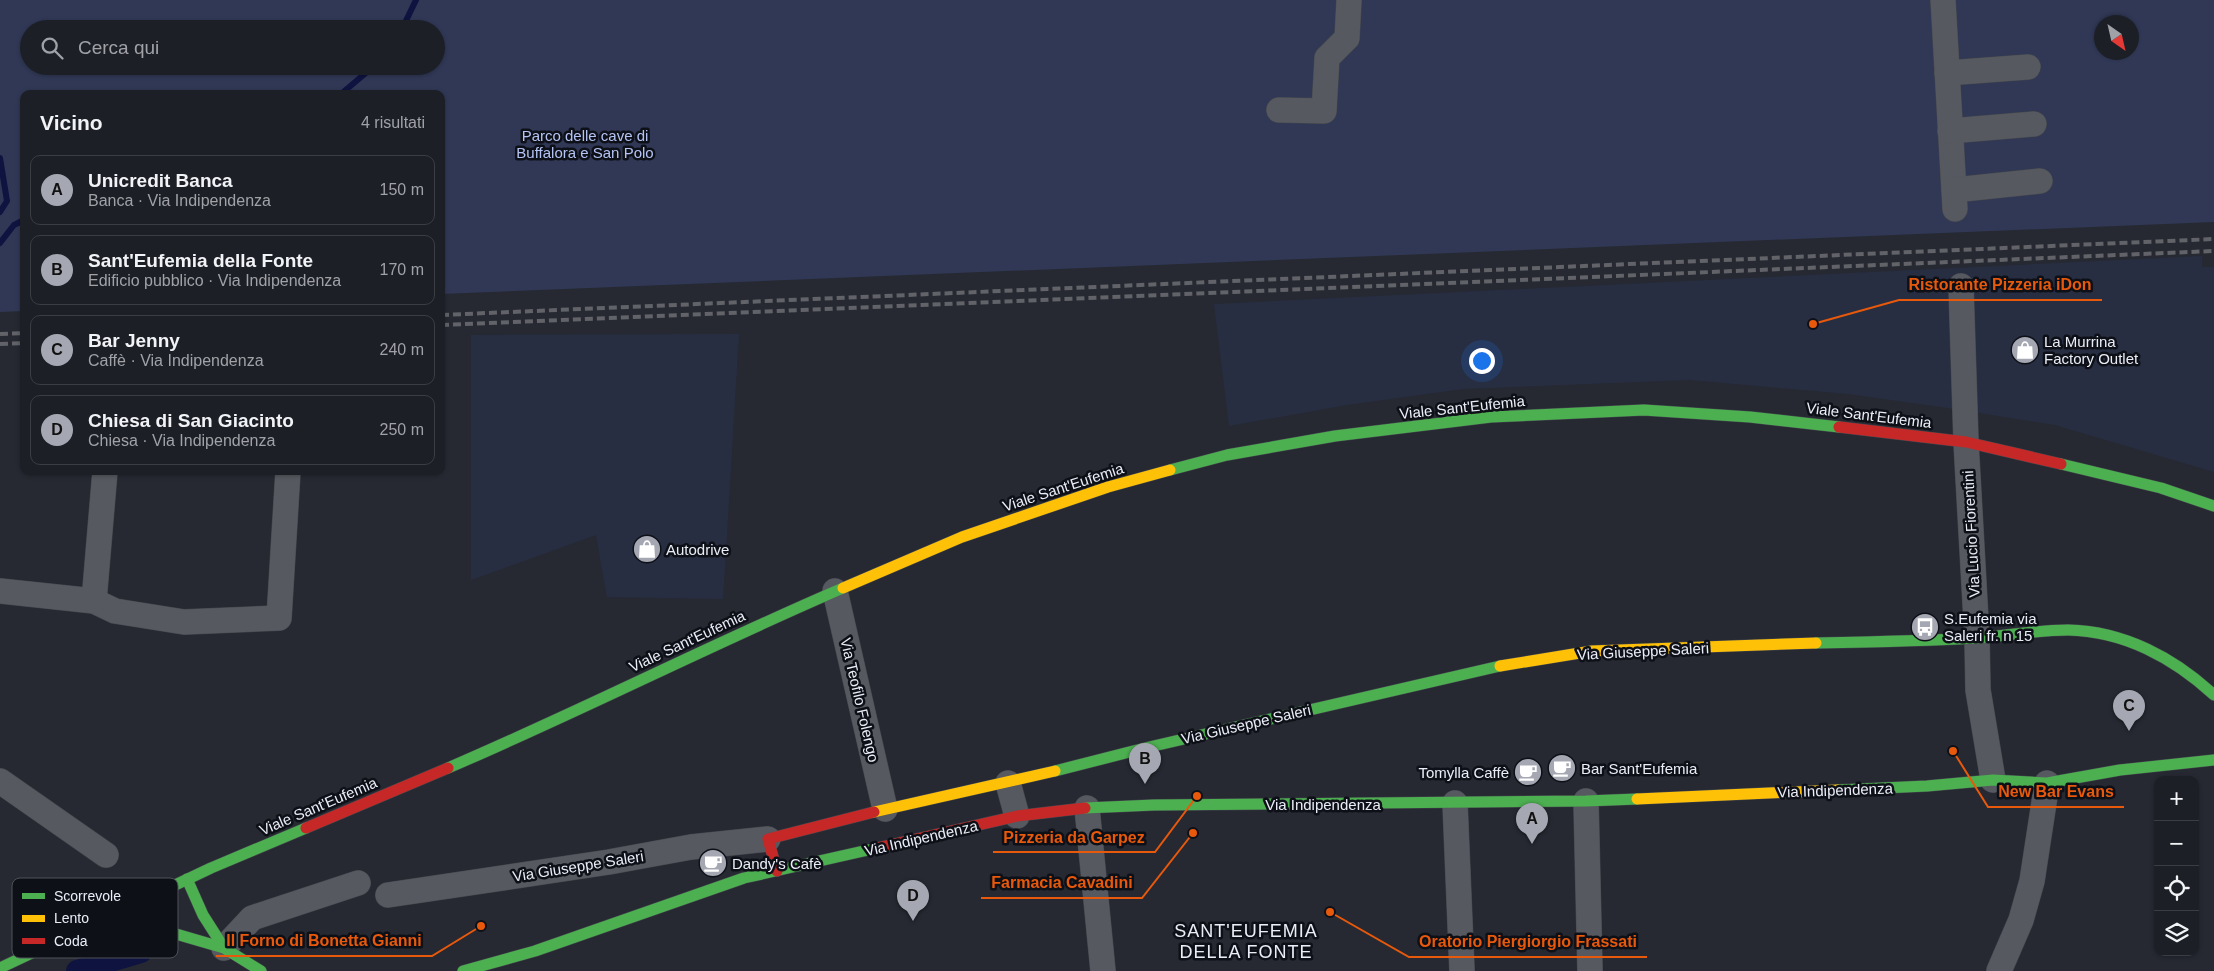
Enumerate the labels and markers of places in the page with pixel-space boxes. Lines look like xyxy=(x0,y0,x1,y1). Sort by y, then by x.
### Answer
callout: Ristorante Pizzeria iDon xyxy=(1899,269,2102,300)
place label: La Murrina Factory Outlet xyxy=(2044,333,2139,367)
shop icon: La Murrina Factory Outlet xyxy=(2010,335,2040,365)
shop icon: Autodrive xyxy=(632,534,662,564)
place label: Autodrive xyxy=(666,541,729,558)
place label: S.Eufemia via Saleri fr. n 15 xyxy=(1944,610,2037,644)
bus stop icon: S.Eufemia via Saleri fr. n 15 xyxy=(1910,612,1940,642)
pin: C xyxy=(2113,690,2145,731)
pin: B xyxy=(1129,743,1161,784)
cafe icon: Bar Sant'Eufemia xyxy=(1547,753,1577,783)
cafe icon: Tomylla Caffè xyxy=(1513,757,1543,787)
place label: Bar Sant'Eufemia xyxy=(1581,760,1698,777)
place label: Tomylla Caffè xyxy=(1418,764,1509,781)
callout: New Bar Evans xyxy=(1988,776,2124,807)
pin: A xyxy=(1516,803,1548,844)
callout: Pizzeria da Garpez xyxy=(993,821,1155,852)
cafe icon: Dandy's Cafè xyxy=(698,848,728,878)
place label: Dandy's Cafè xyxy=(732,855,822,872)
callout: Farmacia Cavadini xyxy=(981,867,1142,898)
pin: D xyxy=(897,880,929,921)
callout: Il Forno di Bonetta Gianni xyxy=(216,925,432,956)
callout: Oratorio Piergiorgio Frassati xyxy=(1409,926,1647,957)

